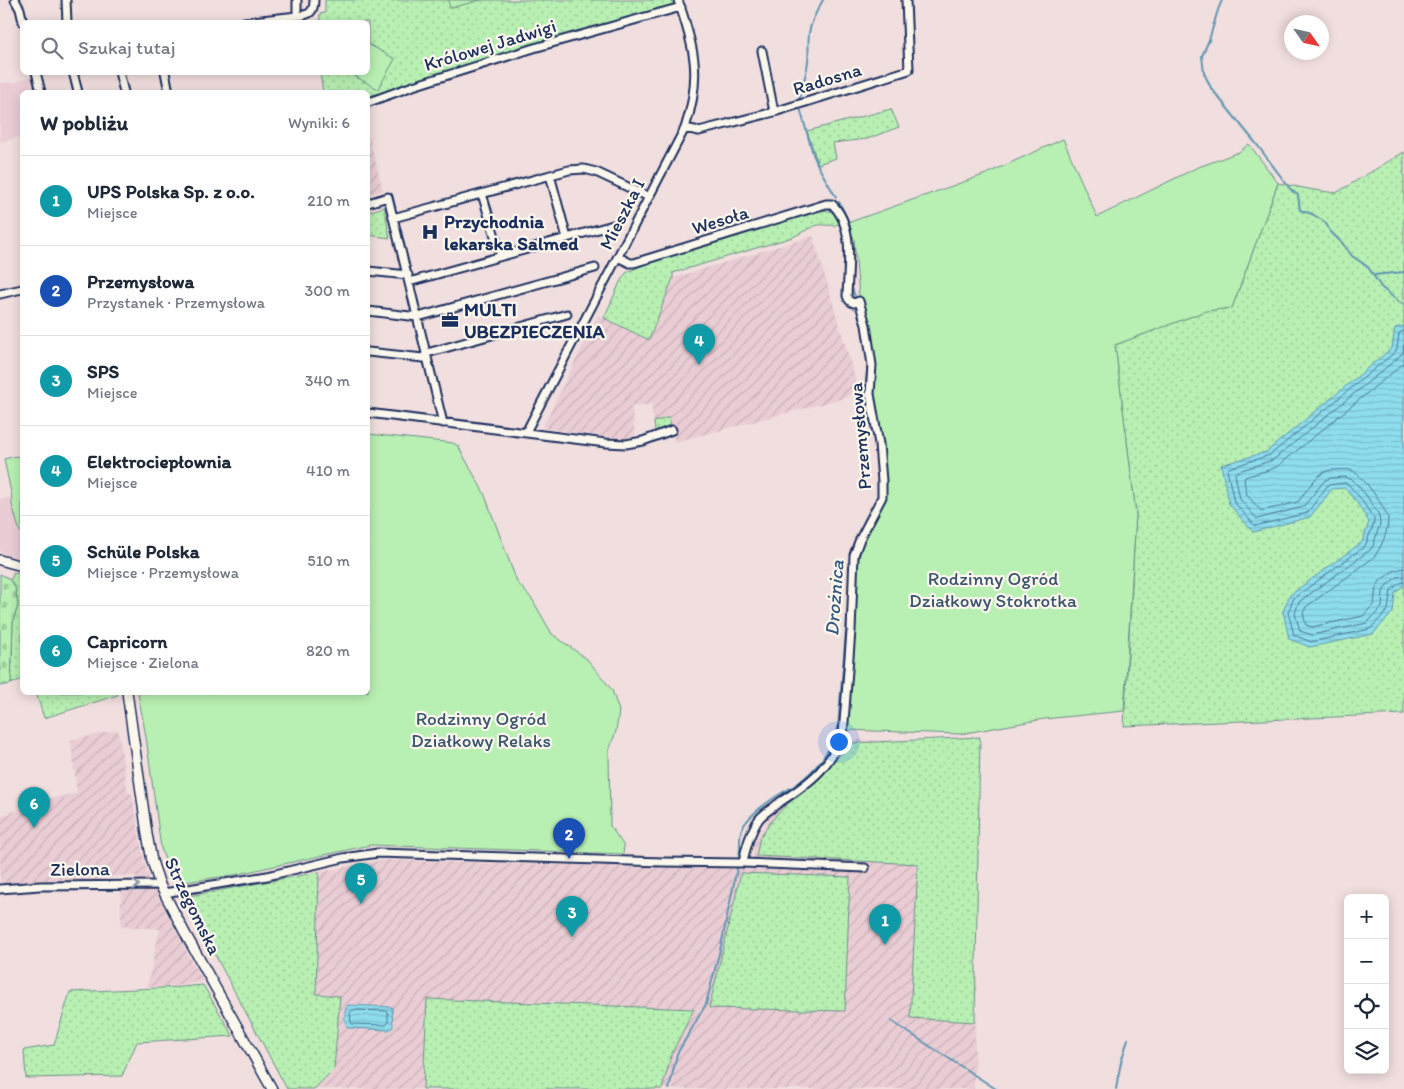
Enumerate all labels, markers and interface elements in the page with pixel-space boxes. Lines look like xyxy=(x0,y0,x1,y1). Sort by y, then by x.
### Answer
street label: Królowej Jadwigi xyxy=(421,14,559,76)
north arrow xyxy=(1284,15,1329,60)
search box xyxy=(20,20,370,75)
icon: search xyxy=(38,34,66,62)
text: Szukaj tutaj xyxy=(78,36,175,59)
street label: Radosna xyxy=(790,58,864,100)
text: W pobliżu xyxy=(40,110,128,135)
text: Wyniki: 6 xyxy=(288,113,350,132)
street label: Mieszka I xyxy=(594,174,650,254)
text: UPS Polska Sp. z o.o. xyxy=(87,180,255,203)
text: 1 xyxy=(52,191,60,210)
text: 210 m xyxy=(307,191,350,210)
street label: Wesoła xyxy=(689,200,751,239)
text: Miejsce xyxy=(87,203,138,222)
place label: Przychodnia lekarska Salmed xyxy=(444,210,579,255)
hospital icon: Przychodnia lekarska Salmed xyxy=(420,222,440,242)
text: Przemysłowa xyxy=(87,270,194,293)
text: 2 xyxy=(52,281,60,300)
text: 300 m xyxy=(305,281,350,300)
text: Przystanek · Przemysłowa xyxy=(87,293,265,312)
place label: MULTI UBEZPIECZENIA xyxy=(464,298,606,343)
office icon: MULTI UBEZPIECZENIA xyxy=(440,310,460,330)
pin: 4 xyxy=(683,324,715,365)
text: SPS xyxy=(87,360,119,383)
text: 3 xyxy=(52,371,60,390)
text: 340 m xyxy=(305,371,350,390)
street label: Przemysłowa xyxy=(844,381,876,490)
text: Miejsce xyxy=(87,383,138,402)
text: Elektrociepłownia xyxy=(87,450,231,473)
text: 4 xyxy=(51,461,61,480)
text: 410 m xyxy=(306,461,350,480)
text: Miejsce xyxy=(87,473,138,492)
text: Schüle Polska xyxy=(87,540,200,563)
text: 5 xyxy=(52,551,60,570)
text: 510 m xyxy=(307,551,350,570)
water label: Drożnica xyxy=(819,559,849,637)
text: Miejsce · Przemysłowa xyxy=(87,563,239,582)
park label: Rodzinny Ogród Działkowy Stokrotka xyxy=(909,567,1077,612)
text: Capricorn xyxy=(87,630,167,653)
text: 6 xyxy=(52,641,60,660)
text: 820 m xyxy=(306,641,350,660)
text: Miejsce · Zielona xyxy=(87,653,199,672)
park label: Rodzinny Ogród Działkowy Relaks xyxy=(411,707,551,752)
your location xyxy=(826,729,852,755)
pin: 6 xyxy=(18,787,50,828)
pin: 2 xyxy=(553,818,585,859)
street label: Strzegomska xyxy=(159,853,227,959)
street label: Zielona xyxy=(50,857,110,881)
pin: 5 xyxy=(345,863,377,904)
one-way arrow xyxy=(132,880,140,890)
map controls xyxy=(1344,894,1389,1074)
button: + xyxy=(1344,894,1389,939)
pin: 3 xyxy=(556,896,588,937)
pin: 1 xyxy=(869,904,901,945)
button: − xyxy=(1344,939,1389,984)
button: locate xyxy=(1344,984,1389,1029)
button: layers xyxy=(1344,1029,1389,1074)

